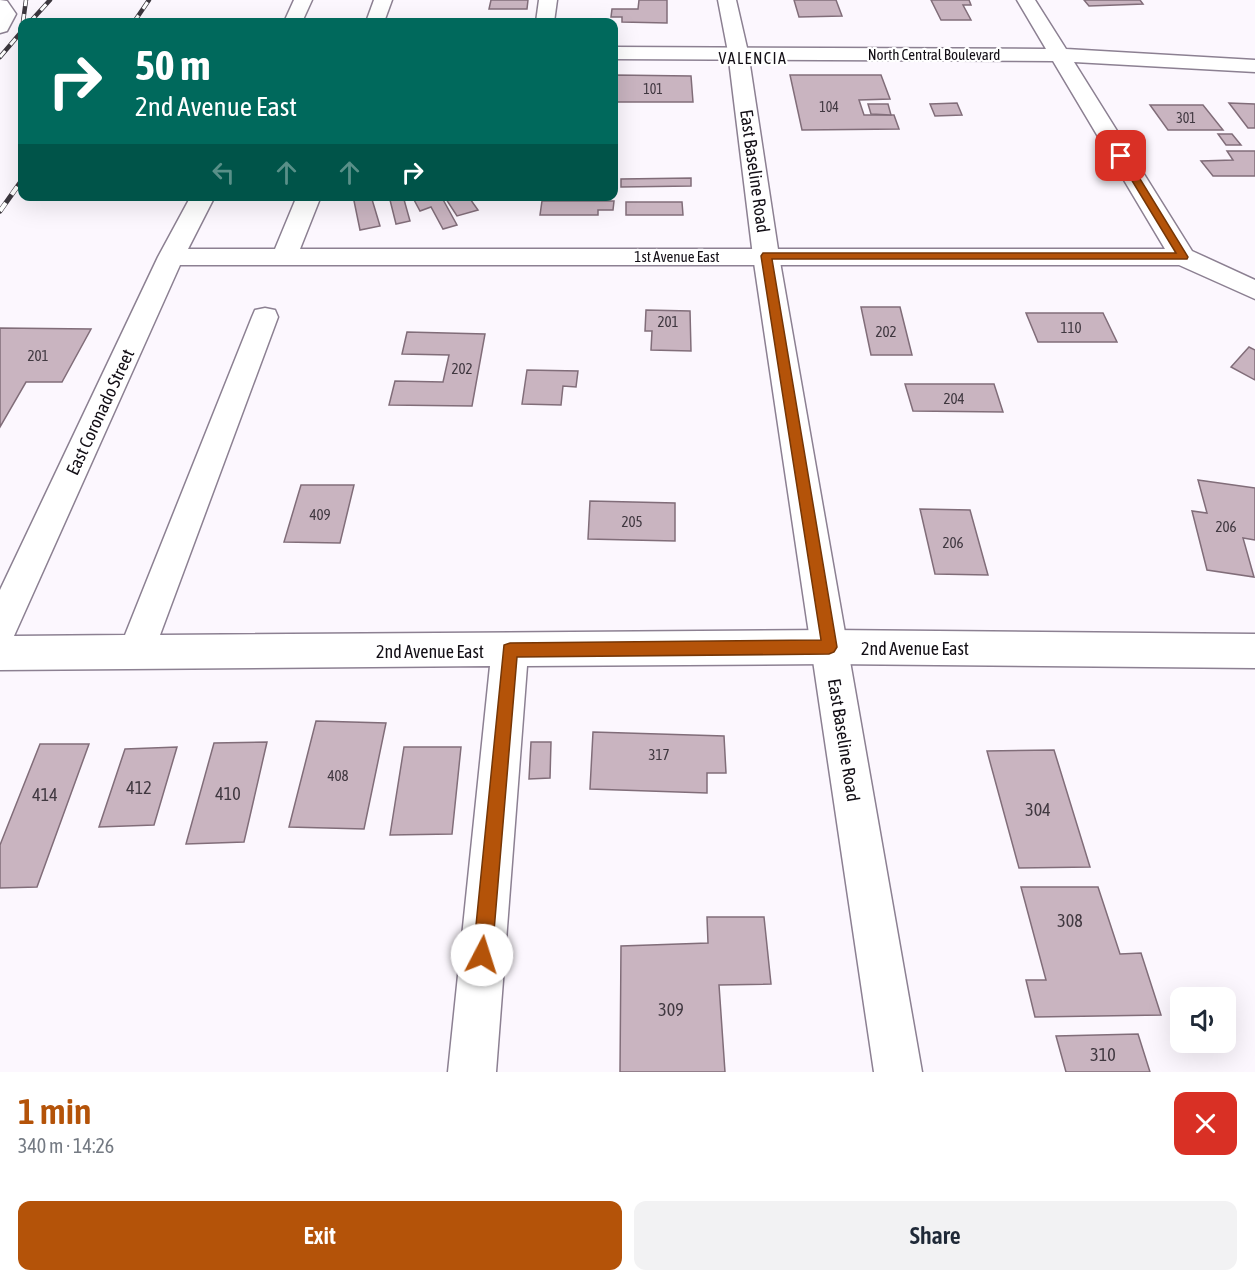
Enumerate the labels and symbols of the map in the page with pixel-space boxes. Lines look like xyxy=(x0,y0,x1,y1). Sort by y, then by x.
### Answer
street label: North Central Boulevard xyxy=(868,46,1000,63)
district label: VALENCIA xyxy=(719,49,787,67)
house number: 101 xyxy=(643,81,663,97)
house number: 104 xyxy=(819,99,839,115)
street label: East Baseline Road xyxy=(736,108,774,234)
house number: 301 xyxy=(1176,110,1196,126)
pin xyxy=(1095,130,1146,181)
street label: 1st Avenue East xyxy=(634,248,720,265)
house number: 201 xyxy=(657,313,679,330)
house number: 110 xyxy=(1060,319,1082,336)
house number: 202 xyxy=(875,323,897,340)
street label: East Coronado Street xyxy=(62,346,138,478)
house number: 201 xyxy=(27,347,49,364)
house number: 202 xyxy=(451,360,473,377)
house number: 204 xyxy=(943,390,965,407)
house number: 409 xyxy=(309,506,331,523)
house number: 205 xyxy=(621,513,643,530)
house number: 206 xyxy=(1215,518,1237,535)
house number: 206 xyxy=(942,534,964,551)
street label: 2nd Avenue East xyxy=(861,638,969,659)
street label: 2nd Avenue East xyxy=(376,641,484,662)
street label: East Baseline Road xyxy=(824,677,864,803)
house number: 317 xyxy=(648,746,670,763)
house number: 408 xyxy=(327,767,349,784)
house number: 412 xyxy=(126,777,152,798)
house number: 410 xyxy=(215,783,241,804)
house number: 414 xyxy=(32,784,58,805)
house number: 304 xyxy=(1025,799,1051,820)
house number: 308 xyxy=(1057,910,1083,931)
position arrow xyxy=(450,923,514,987)
house number: 309 xyxy=(658,999,684,1020)
house number: 310 xyxy=(1090,1044,1116,1065)

